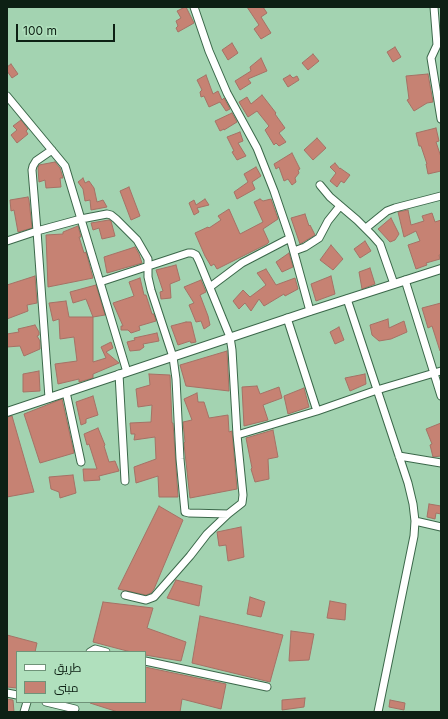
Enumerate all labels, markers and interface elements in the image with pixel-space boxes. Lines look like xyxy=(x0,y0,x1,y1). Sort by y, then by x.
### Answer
scale bar xyxy=(18,16,117,42)
text: 100 m xyxy=(23,23,57,38)
legend xyxy=(16,651,146,703)
text: طريق xyxy=(54,660,81,675)
text: مبنى xyxy=(54,680,79,695)

